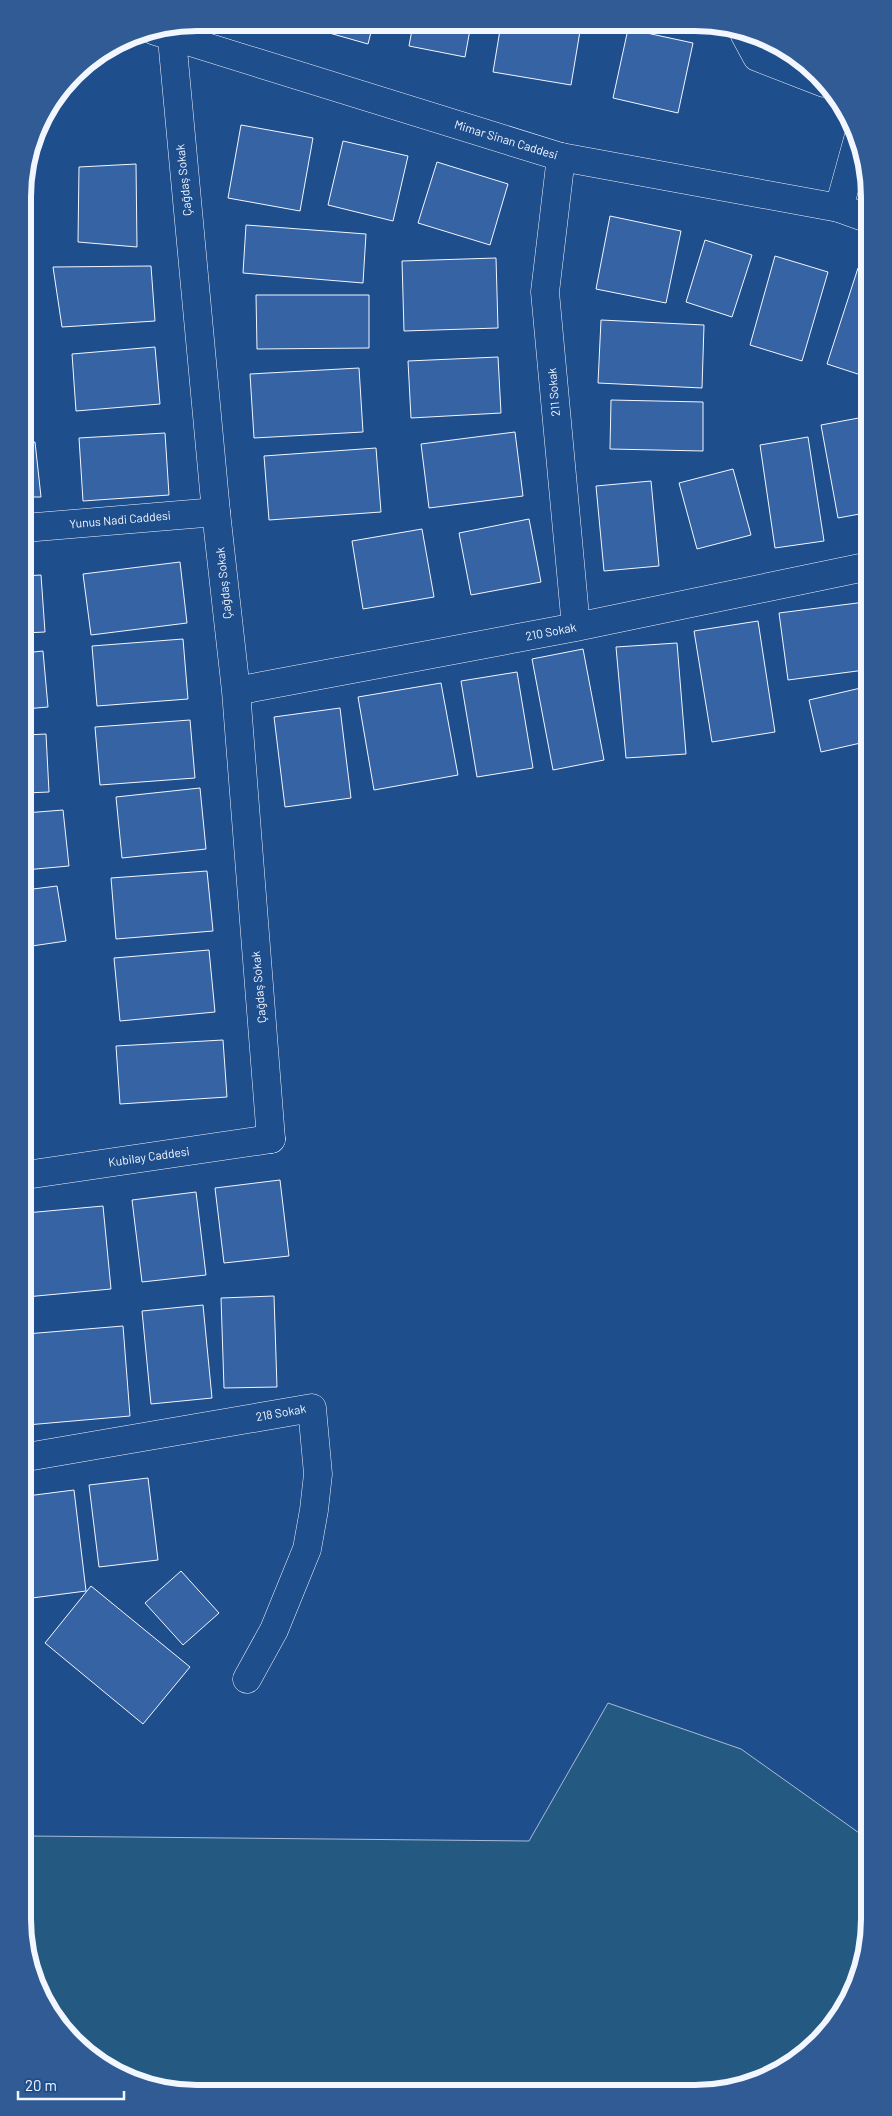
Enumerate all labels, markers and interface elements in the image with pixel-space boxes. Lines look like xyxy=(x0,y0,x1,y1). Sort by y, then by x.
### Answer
street label: Mimar Sinan Caddesi xyxy=(453,117,560,161)
street label: Çağdaş Sokak xyxy=(172,143,194,217)
street label: 211 Sokak xyxy=(544,367,562,417)
street label: Yunus Nadi Caddesi xyxy=(69,508,171,530)
street label: Çağdaş Sokak xyxy=(212,546,234,620)
street label: 210 Sokak xyxy=(524,619,577,643)
street label: Çağdaş Sokak xyxy=(248,950,268,1024)
street label: Kubilay Caddesi xyxy=(107,1143,190,1169)
street label: 218 Sokak xyxy=(255,1401,307,1423)
scale bar xyxy=(18,2068,124,2100)
text: 20 m xyxy=(25,2076,57,2094)

